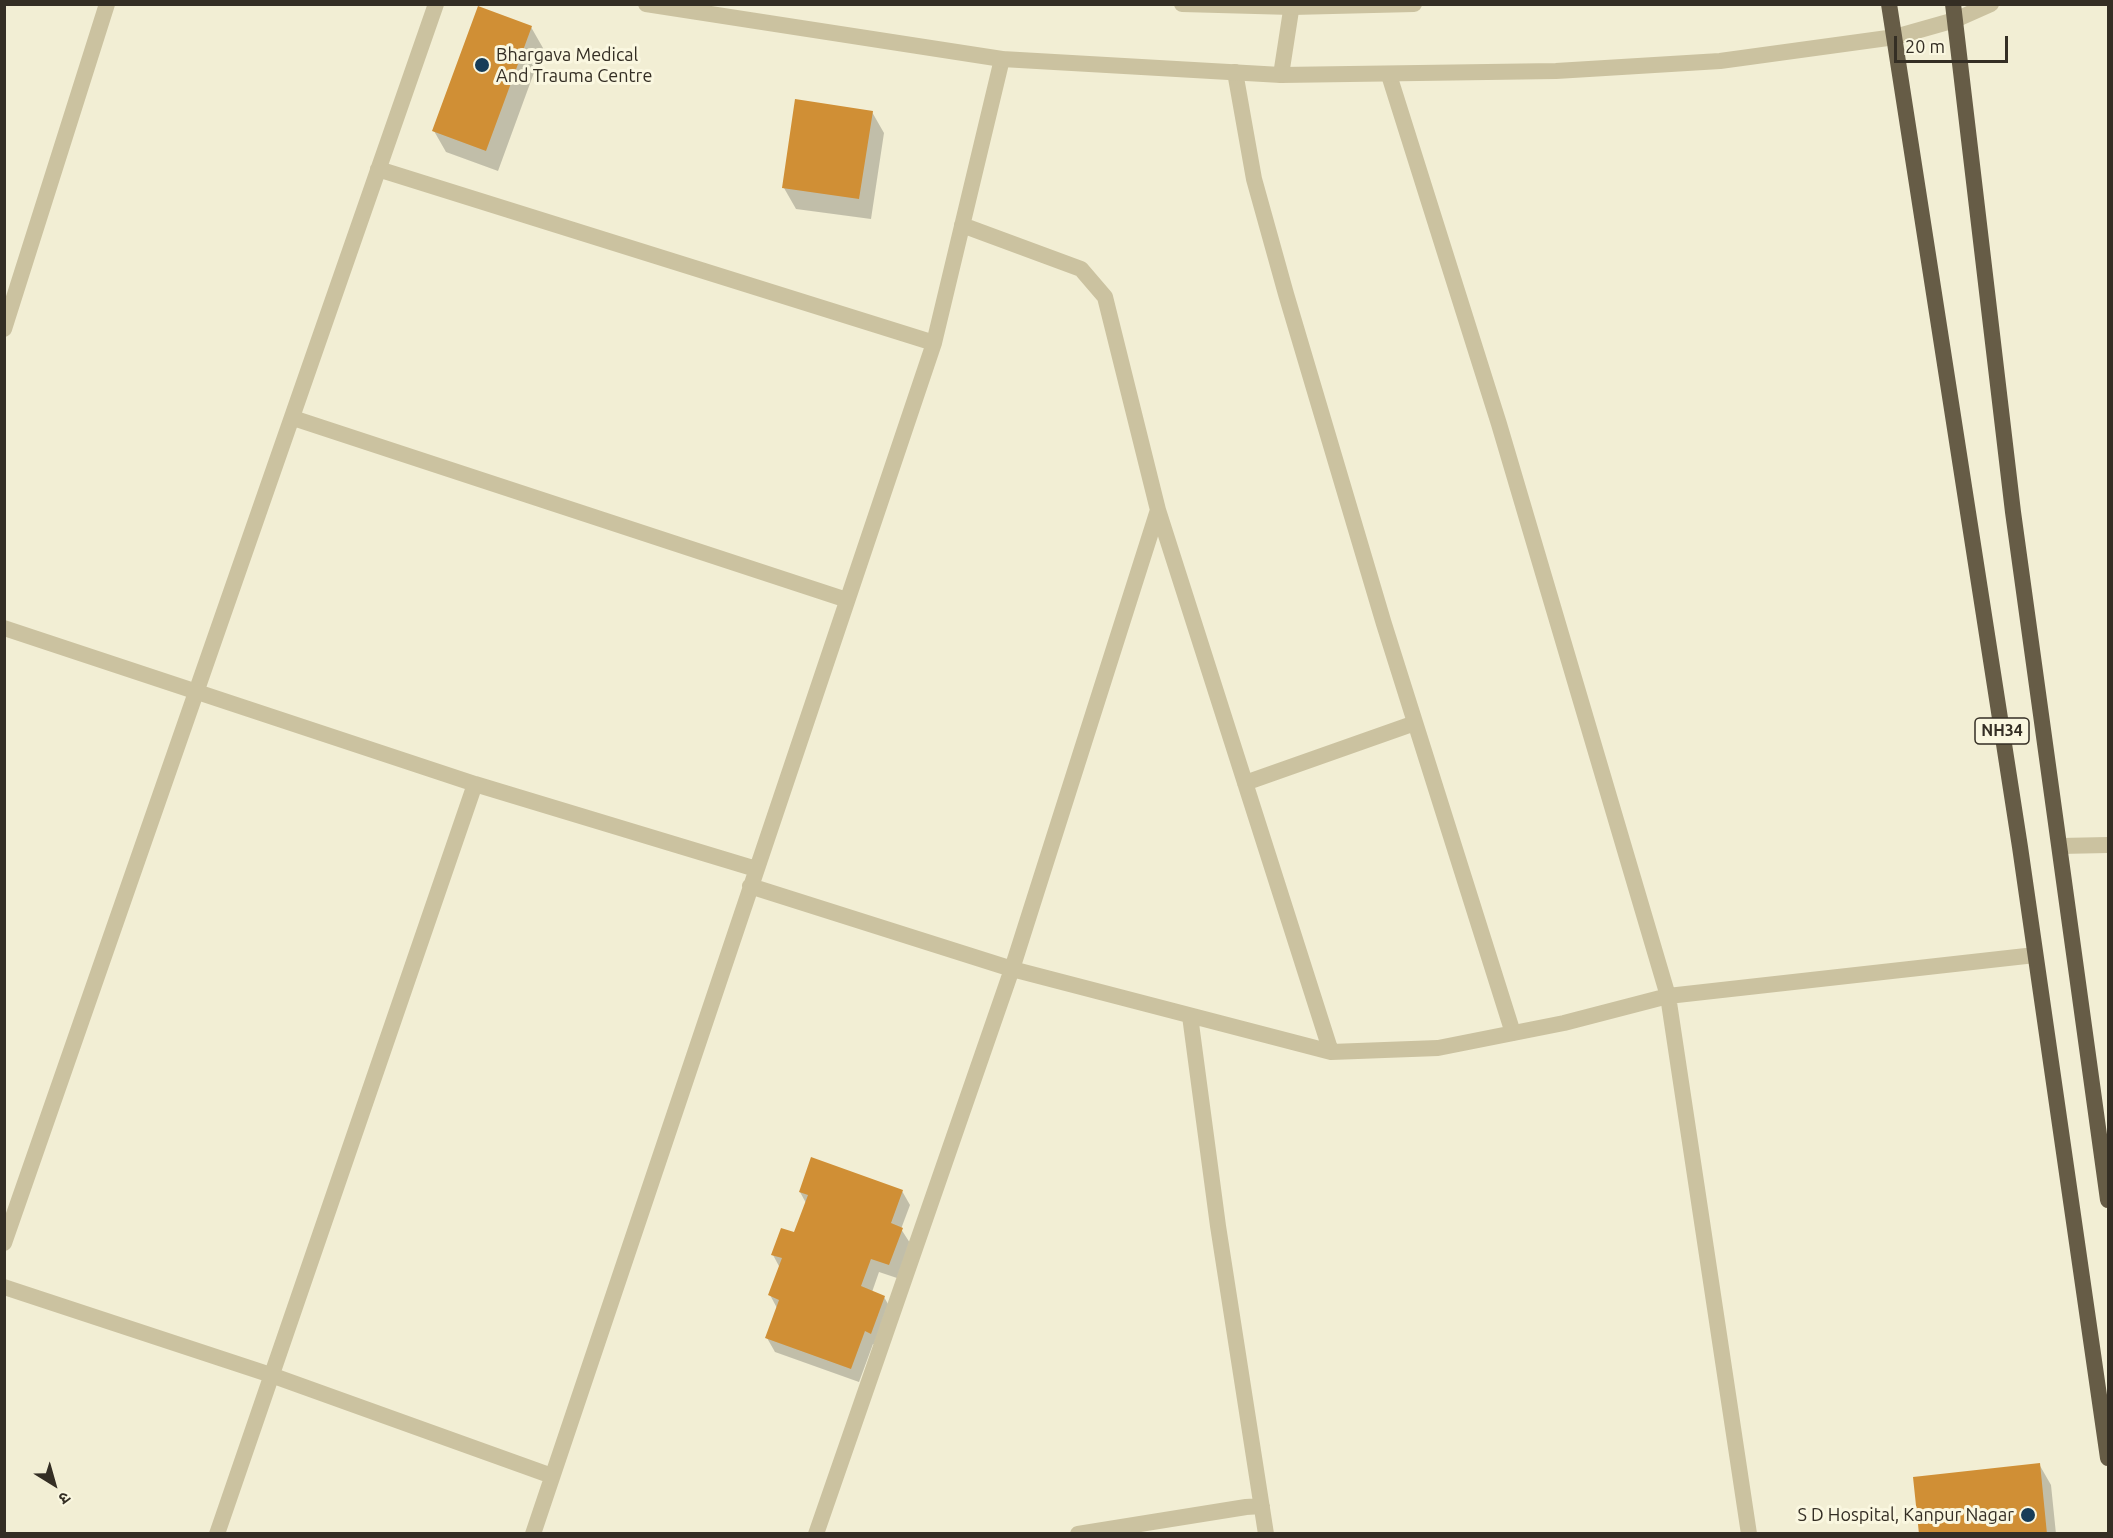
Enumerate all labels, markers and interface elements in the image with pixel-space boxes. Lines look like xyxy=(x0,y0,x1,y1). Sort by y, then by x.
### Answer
scale bar xyxy=(1897,24,2011,62)
text: 20 m xyxy=(1905,36,1945,56)
place label: Bhargava Medical And Trauma Centre xyxy=(496,44,652,86)
marker: Bhargava Medical And Trauma Centre xyxy=(473,56,491,74)
road number: NH34 xyxy=(1975,718,2029,744)
north arrow xyxy=(24,1454,84,1514)
text: उ xyxy=(56,1488,74,1508)
place label: S D Hospital, Kanpur Nagar xyxy=(1797,1504,2014,1526)
marker: S D Hospital, Kanpur Nagar xyxy=(2019,1506,2037,1524)

